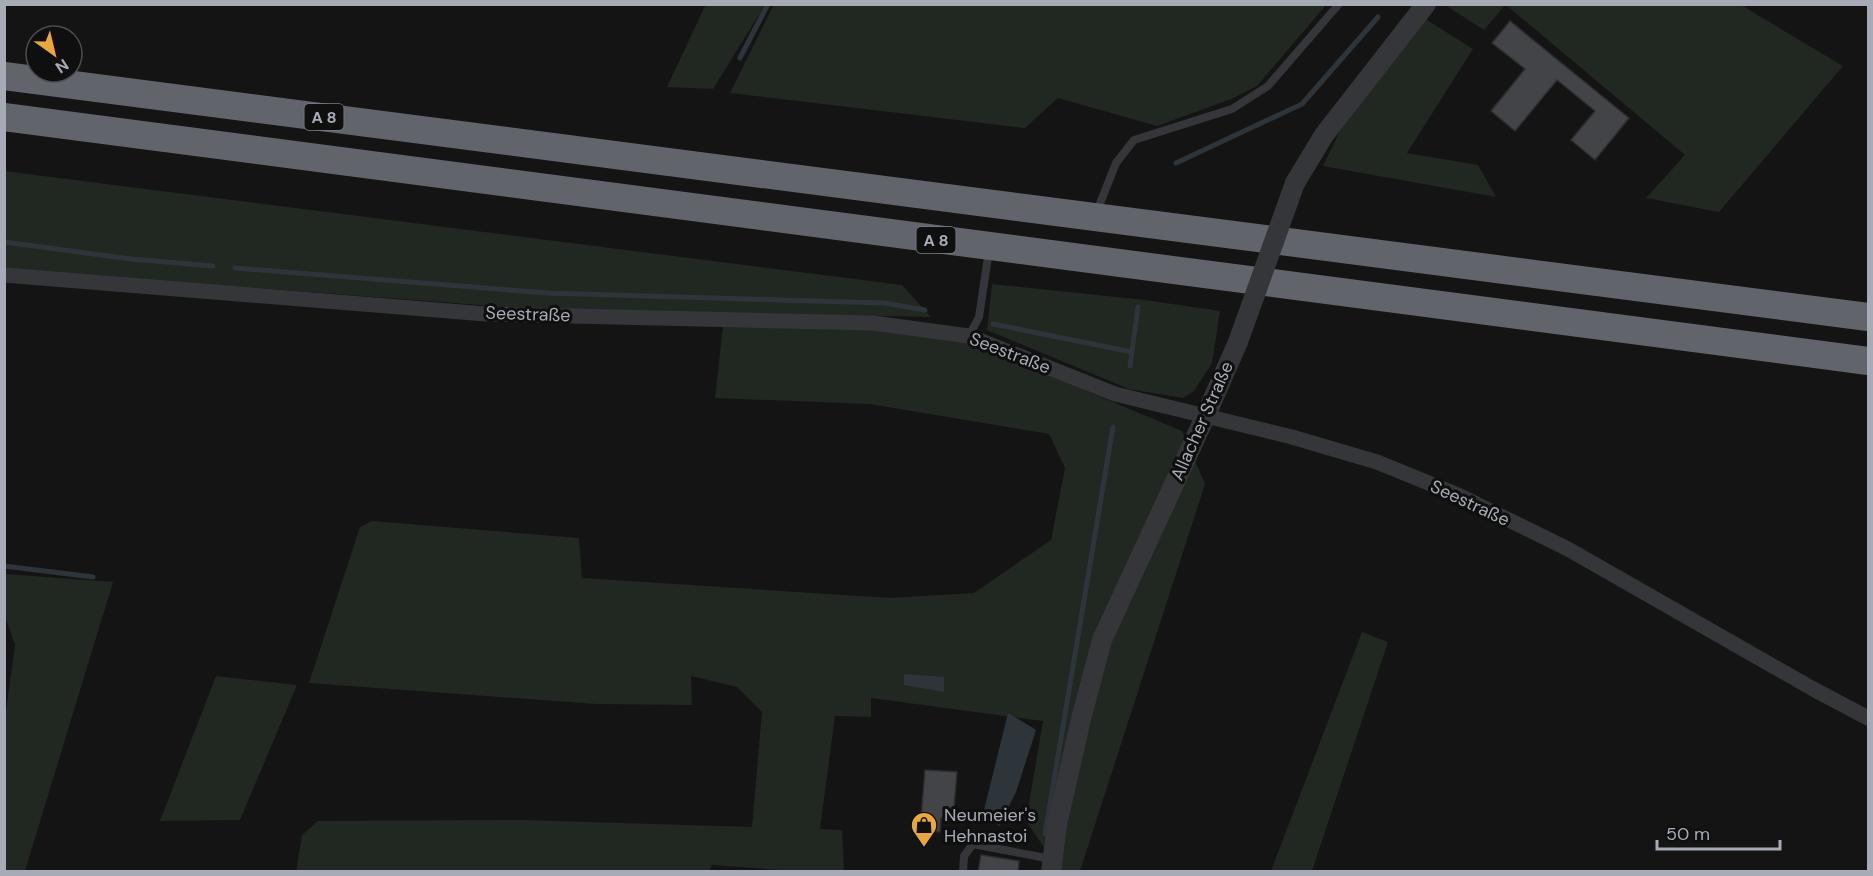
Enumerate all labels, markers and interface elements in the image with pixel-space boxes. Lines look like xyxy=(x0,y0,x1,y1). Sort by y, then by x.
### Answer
north arrow xyxy=(24,24,84,84)
text: N xyxy=(51,54,73,78)
road number: A 8 xyxy=(304,104,344,130)
road number: A 8 xyxy=(916,227,956,253)
street label: Seestraße xyxy=(485,301,571,327)
street label: Seestraße xyxy=(966,327,1054,379)
street label: Allacher Straße xyxy=(1165,358,1239,484)
street label: Seestraße xyxy=(1426,474,1514,532)
place label: Neumeier's Hehnastoi xyxy=(944,803,1036,848)
shop icon: Neumeier's Hehnastoi xyxy=(909,810,939,848)
scale bar xyxy=(1657,813,1780,851)
text: 50 m xyxy=(1666,822,1710,846)

